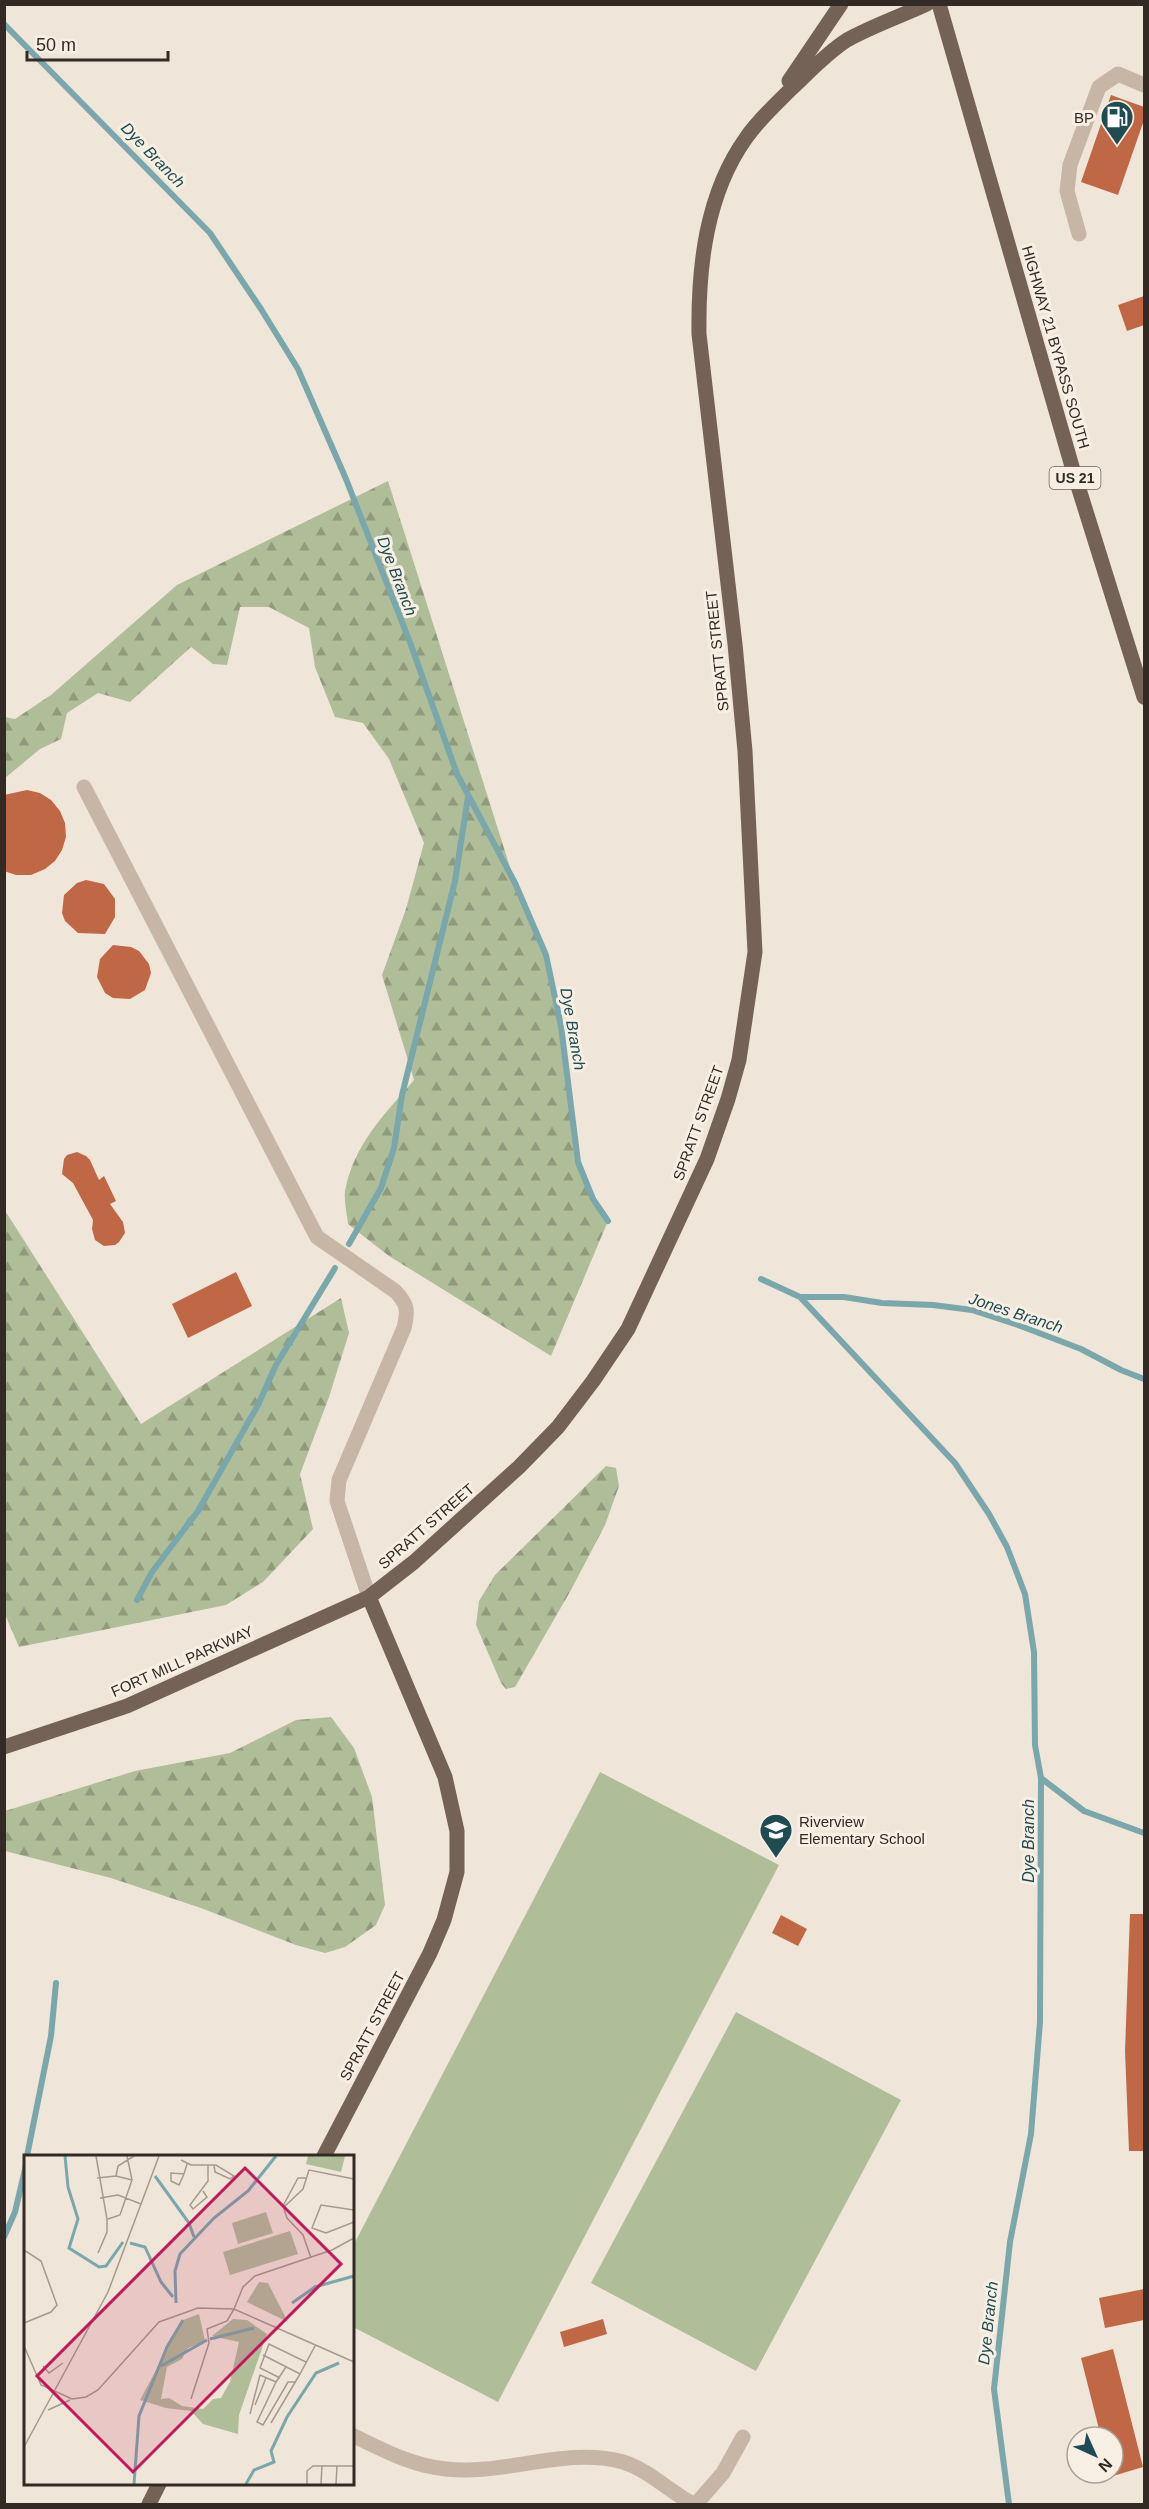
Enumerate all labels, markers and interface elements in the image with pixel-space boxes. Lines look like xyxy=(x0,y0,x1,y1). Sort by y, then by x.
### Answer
scale bar xyxy=(27,24,168,62)
text: 50 m xyxy=(36,35,76,55)
fuel station icon: BP xyxy=(1099,99,1135,146)
place label: BP xyxy=(1074,109,1094,126)
water label: Dye Branch xyxy=(118,119,188,191)
street label: HIGHWAY 21 BYPASS SOUTH xyxy=(1019,244,1093,450)
road number: US 21 xyxy=(1050,467,1100,489)
water label: Dye Branch xyxy=(374,534,420,618)
street label: SPRATT STREET xyxy=(702,590,732,712)
water label: Dye Branch xyxy=(557,986,589,1072)
street label: SPRATT STREET xyxy=(669,1063,727,1183)
water label: Jones Branch xyxy=(966,1289,1065,1336)
street label: SPRATT STREET xyxy=(375,1480,477,1572)
street label: FORT MILL PARKWAY xyxy=(108,1622,256,1700)
water label: Dye Branch xyxy=(1020,1799,1037,1883)
school or university icon: Riverview Elementary School xyxy=(758,1812,794,1859)
place label: Riverview Elementary School xyxy=(799,1813,925,1847)
street label: SPRATT STREET xyxy=(336,1969,408,2083)
inset map xyxy=(24,2155,354,2485)
water label: Dye Branch xyxy=(975,2280,1001,2365)
north arrow xyxy=(1065,2425,1125,2485)
text: N xyxy=(1095,2455,1115,2475)

